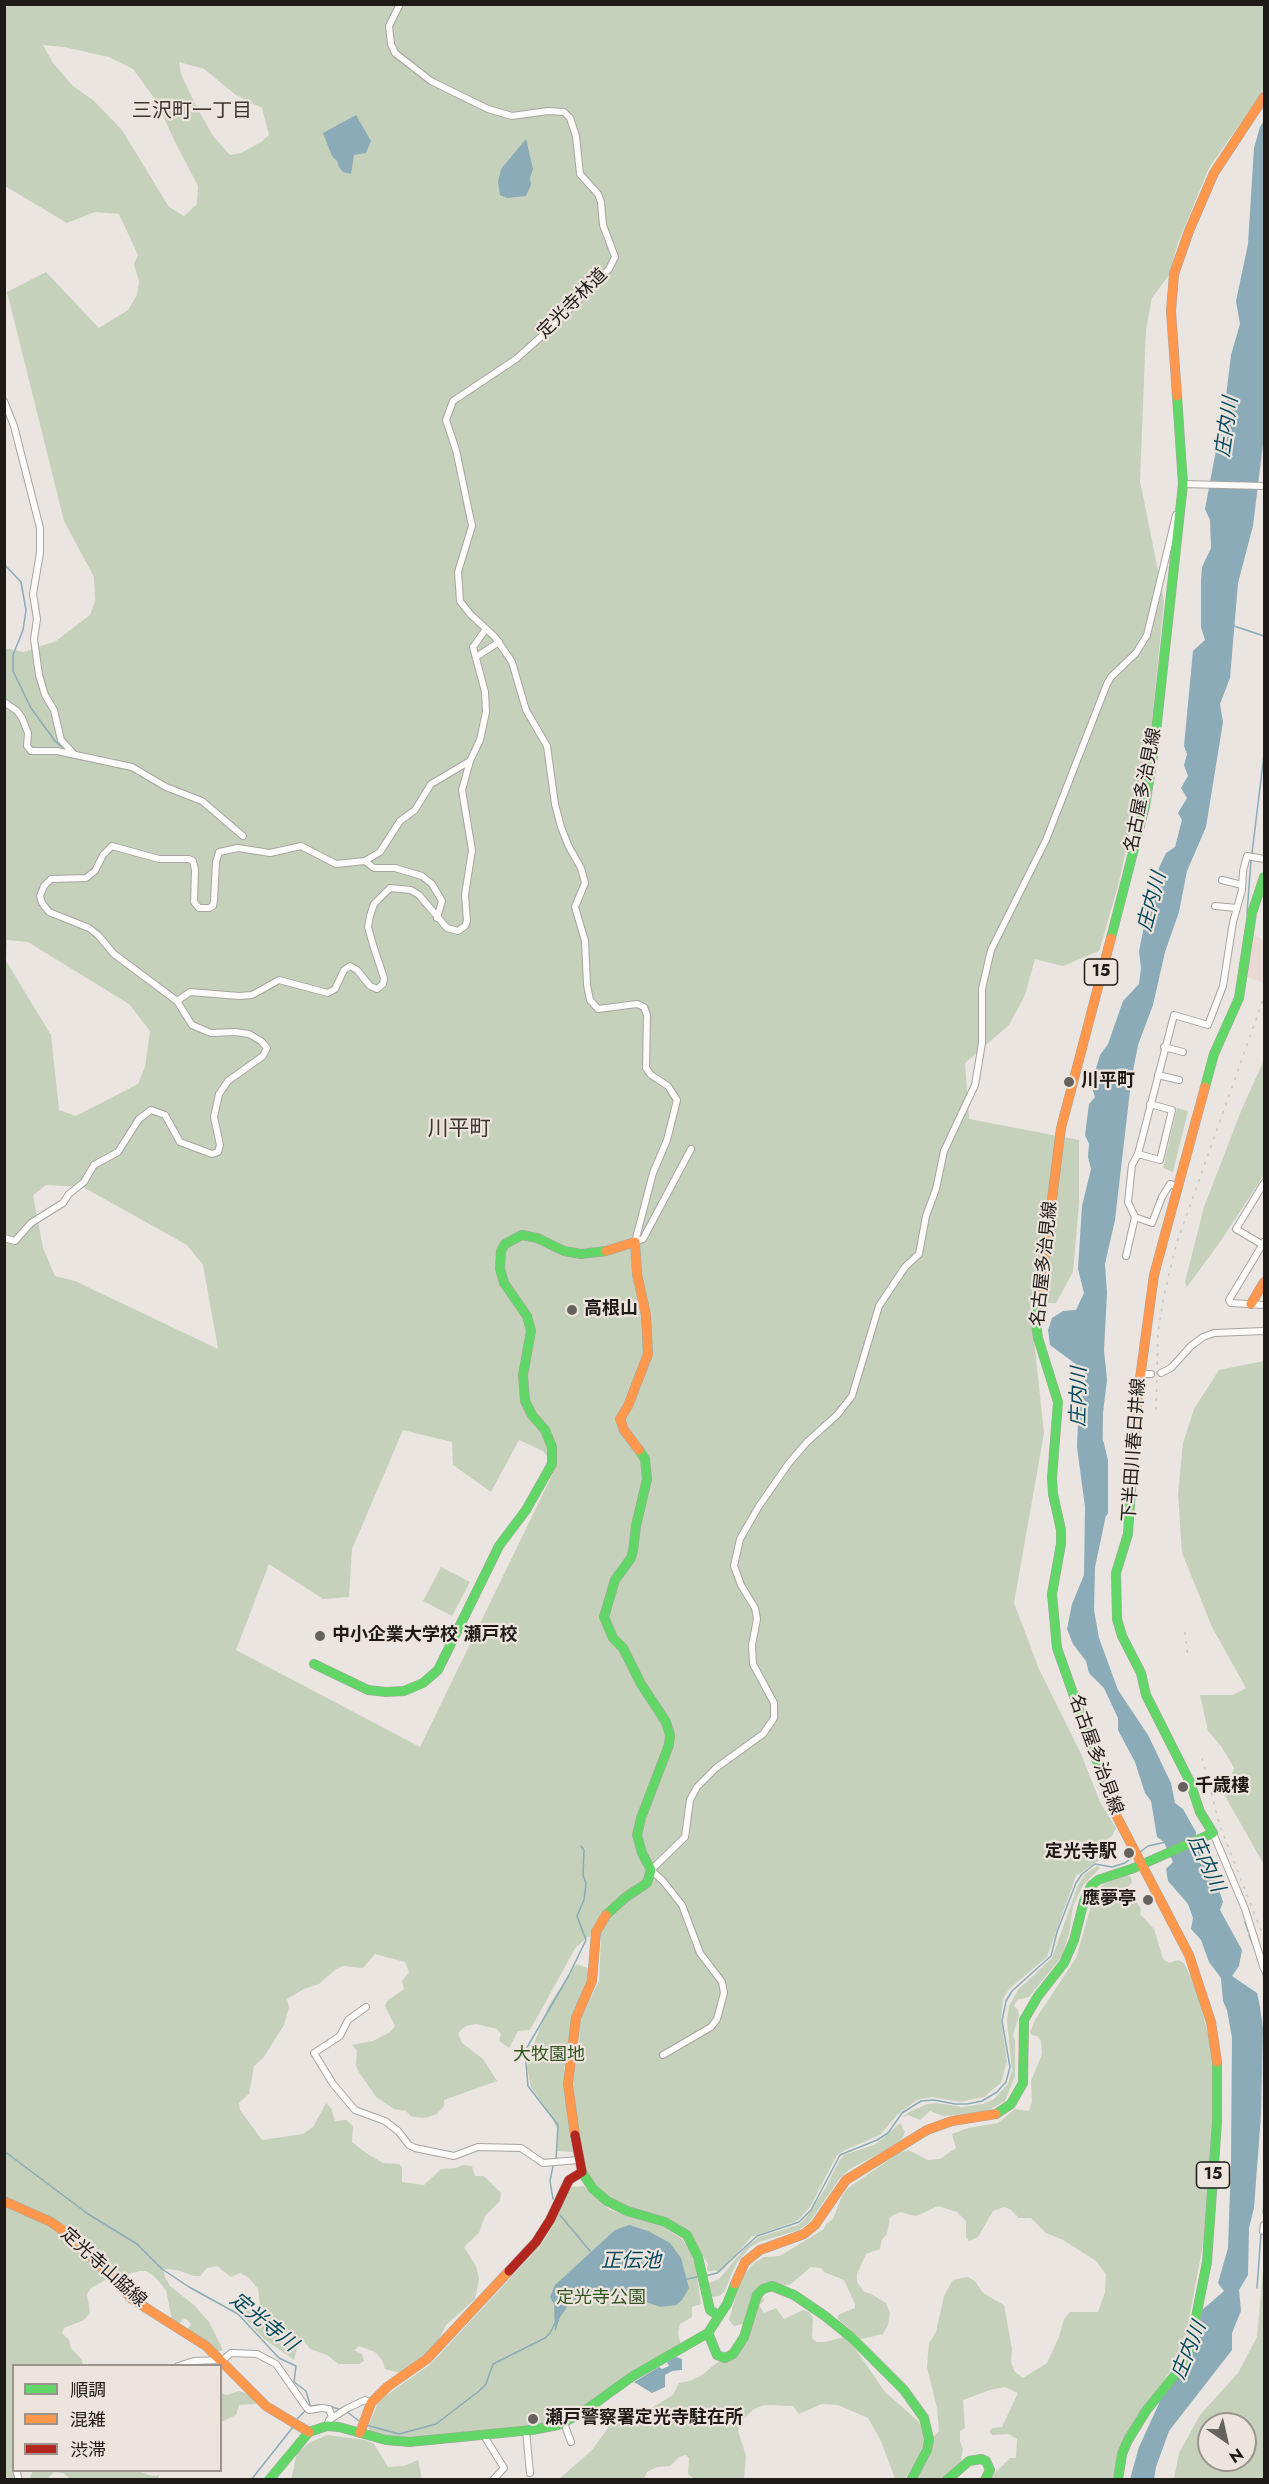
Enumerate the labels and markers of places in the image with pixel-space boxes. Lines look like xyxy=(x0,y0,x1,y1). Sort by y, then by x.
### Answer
place label: 川平町 xyxy=(1081,1071,1135,1093)
marker: 川平町 xyxy=(1062,1075,1076,1089)
place label: 高根山 xyxy=(584,1299,638,1321)
marker: 高根山 xyxy=(565,1303,579,1317)
place label: 中小企業大学校 瀬戸校 xyxy=(332,1625,517,1647)
marker: 中小企業大学校 瀬戸校 xyxy=(313,1629,327,1643)
place label: 千歳樓 xyxy=(1195,1776,1249,1798)
marker: 千歳樓 xyxy=(1176,1780,1190,1794)
place label: 定光寺駅 xyxy=(1045,1842,1117,1864)
marker: 定光寺駅 xyxy=(1122,1846,1136,1860)
place label: 應夢亭 xyxy=(1082,1889,1136,1911)
marker: 應夢亭 xyxy=(1141,1893,1155,1907)
place label: 瀬戸警察署定光寺駐在所 xyxy=(545,2408,743,2430)
marker: 瀬戸警察署定光寺駐在所 xyxy=(526,2412,540,2426)

